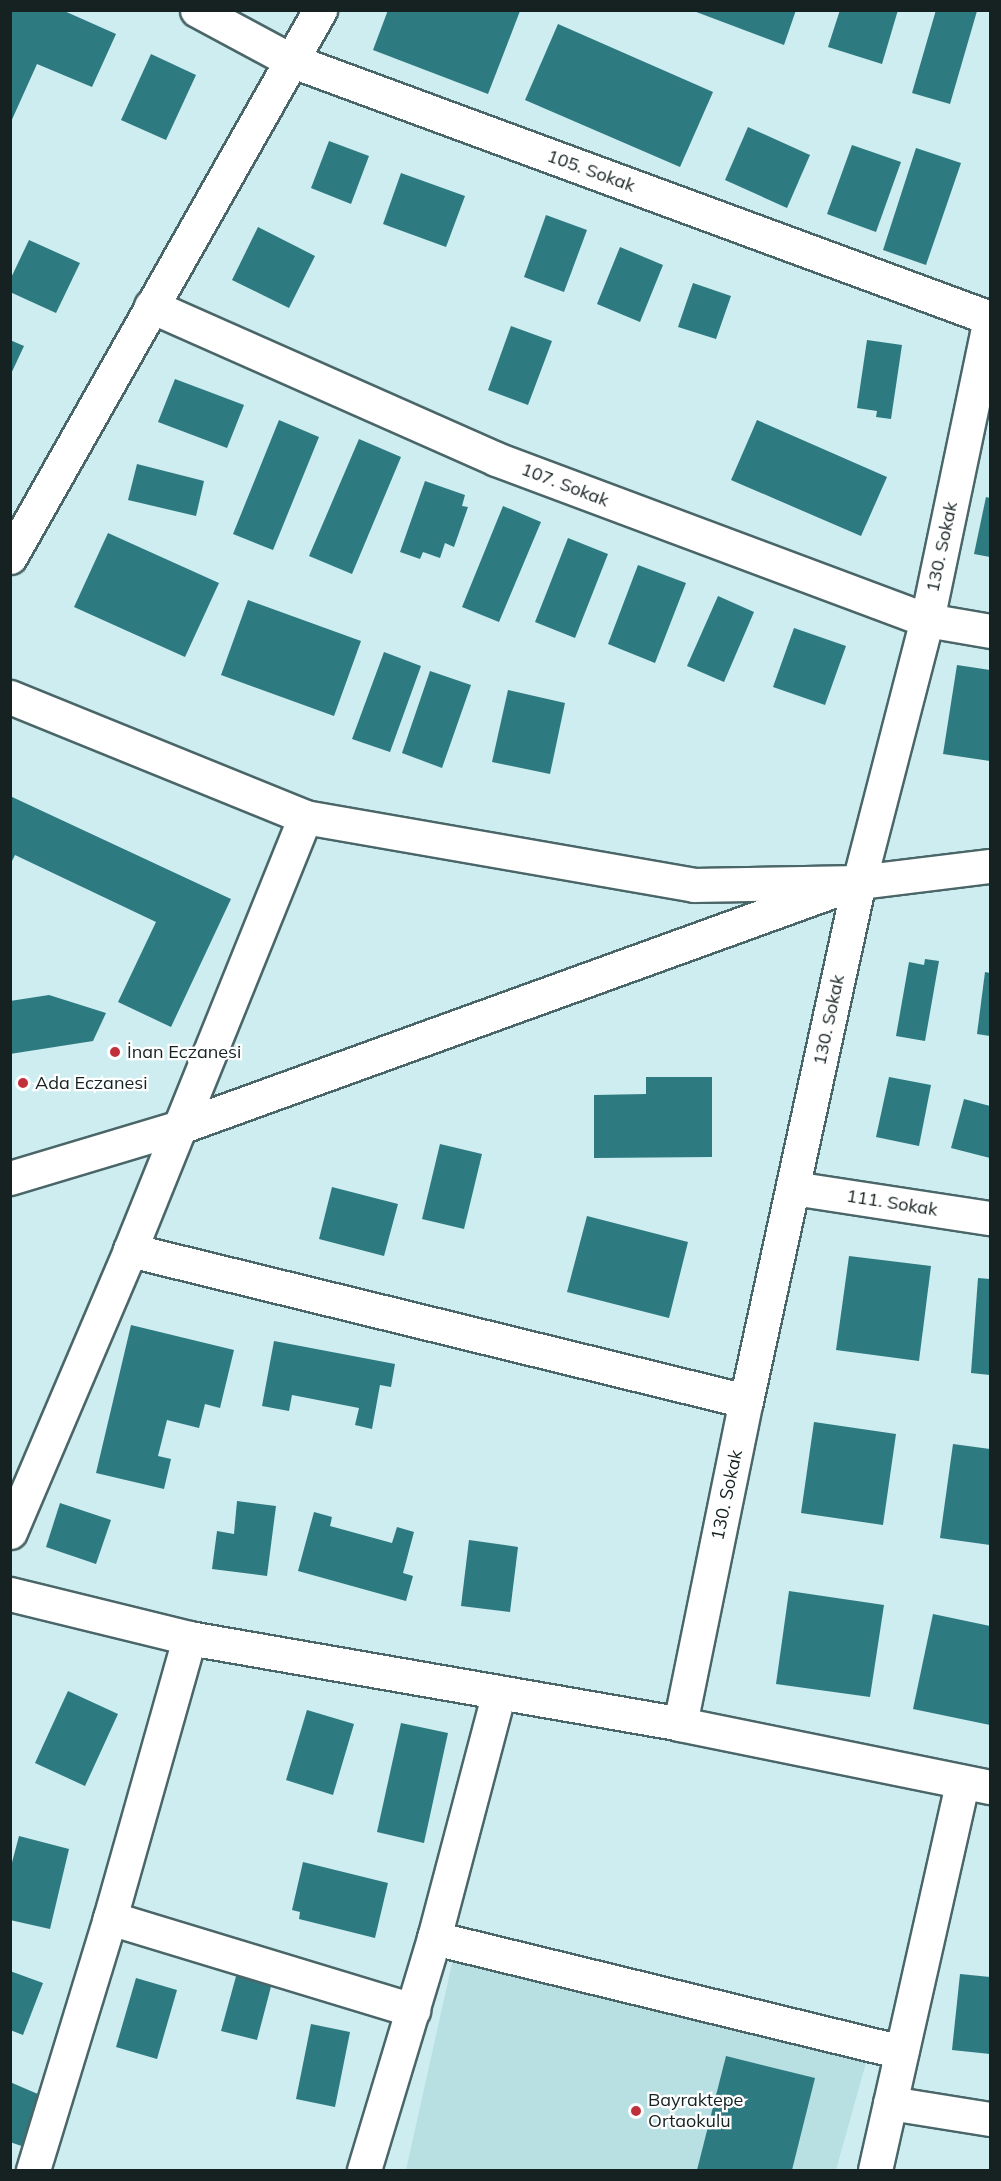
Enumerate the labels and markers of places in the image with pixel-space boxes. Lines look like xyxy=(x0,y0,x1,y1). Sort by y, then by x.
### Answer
place label: İnan Eczanesi xyxy=(127,1041,241,1063)
marker: İnan Eczanesi xyxy=(108,1045,122,1059)
place label: Ada Eczanesi xyxy=(35,1072,147,1094)
marker: Ada Eczanesi xyxy=(16,1076,30,1090)
place label: Bayraktepe Ortaokulu xyxy=(648,2090,743,2132)
marker: Bayraktepe Ortaokulu xyxy=(629,2104,643,2118)

